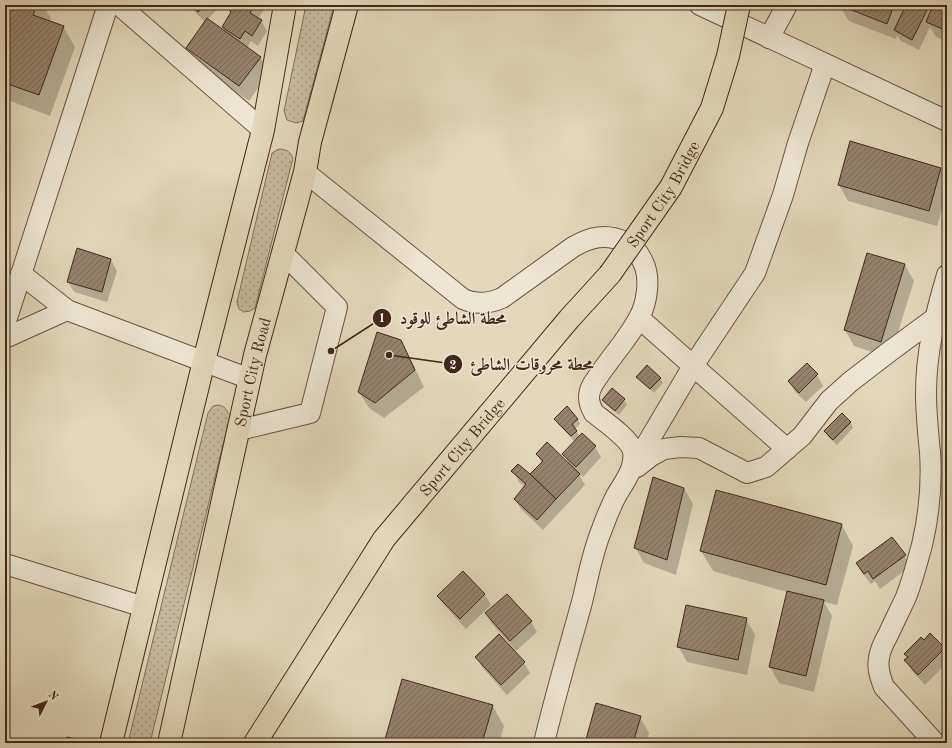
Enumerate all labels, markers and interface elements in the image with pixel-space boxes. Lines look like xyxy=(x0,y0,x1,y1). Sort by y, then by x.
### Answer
street label: Sport City Bridge xyxy=(625,139,703,251)
callout: محطة الشاطئ للوقود xyxy=(372,303,514,332)
text: محطة الشاطئ للوقود xyxy=(400,310,507,330)
text: 1 xyxy=(379,313,385,325)
street label: Sport City Road xyxy=(233,316,275,429)
callout: محطة محروقات الشاطئ xyxy=(443,350,602,379)
text: محطة محروقات الشاطئ xyxy=(471,356,594,376)
text: 2 xyxy=(450,360,457,372)
street label: Sport City Bridge xyxy=(418,396,509,500)
north arrow xyxy=(26,682,66,722)
text: N xyxy=(45,690,60,704)

